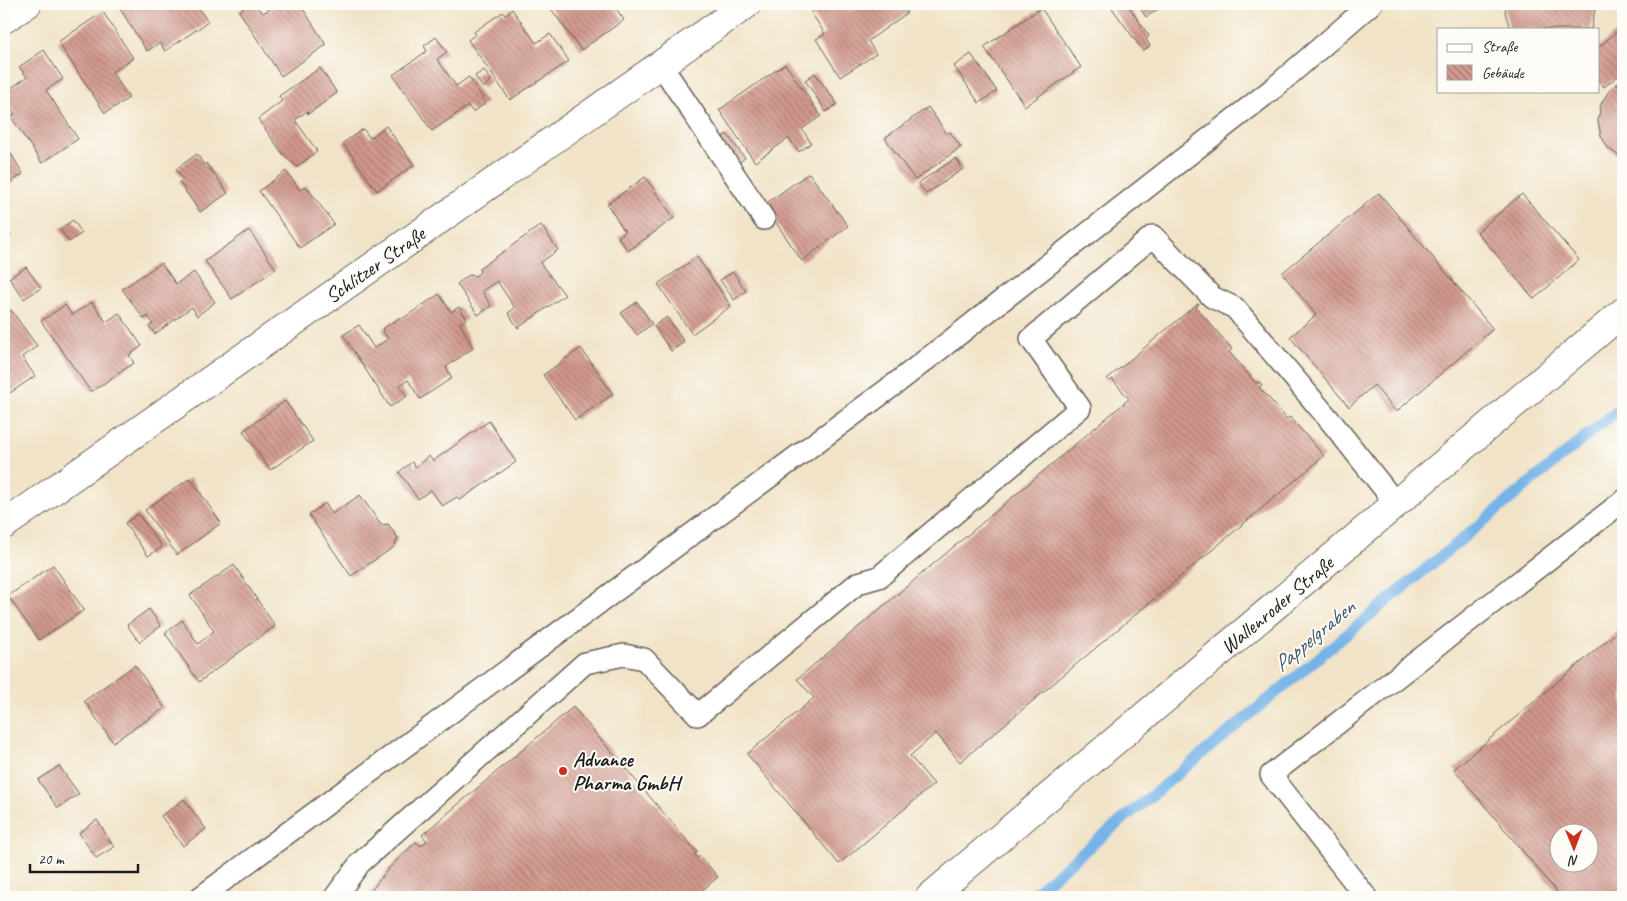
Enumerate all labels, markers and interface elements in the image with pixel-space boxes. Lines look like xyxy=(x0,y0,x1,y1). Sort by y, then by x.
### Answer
legend xyxy=(1437,28,1600,92)
text: Straße xyxy=(1482,38,1518,57)
text: Gebäude xyxy=(1482,64,1525,83)
street label: Schlitzer Straße xyxy=(320,220,432,309)
street label: Wallenroder Straße xyxy=(1215,549,1340,660)
water label: Pappelgraben xyxy=(1268,592,1362,678)
place label: Advance Pharma GmbH xyxy=(573,746,683,796)
marker: Advance Pharma GmbH xyxy=(557,765,569,777)
north arrow xyxy=(1550,824,1600,874)
scale bar xyxy=(30,841,138,873)
text: 20 m xyxy=(38,850,65,869)
text: N xyxy=(1567,852,1579,869)

